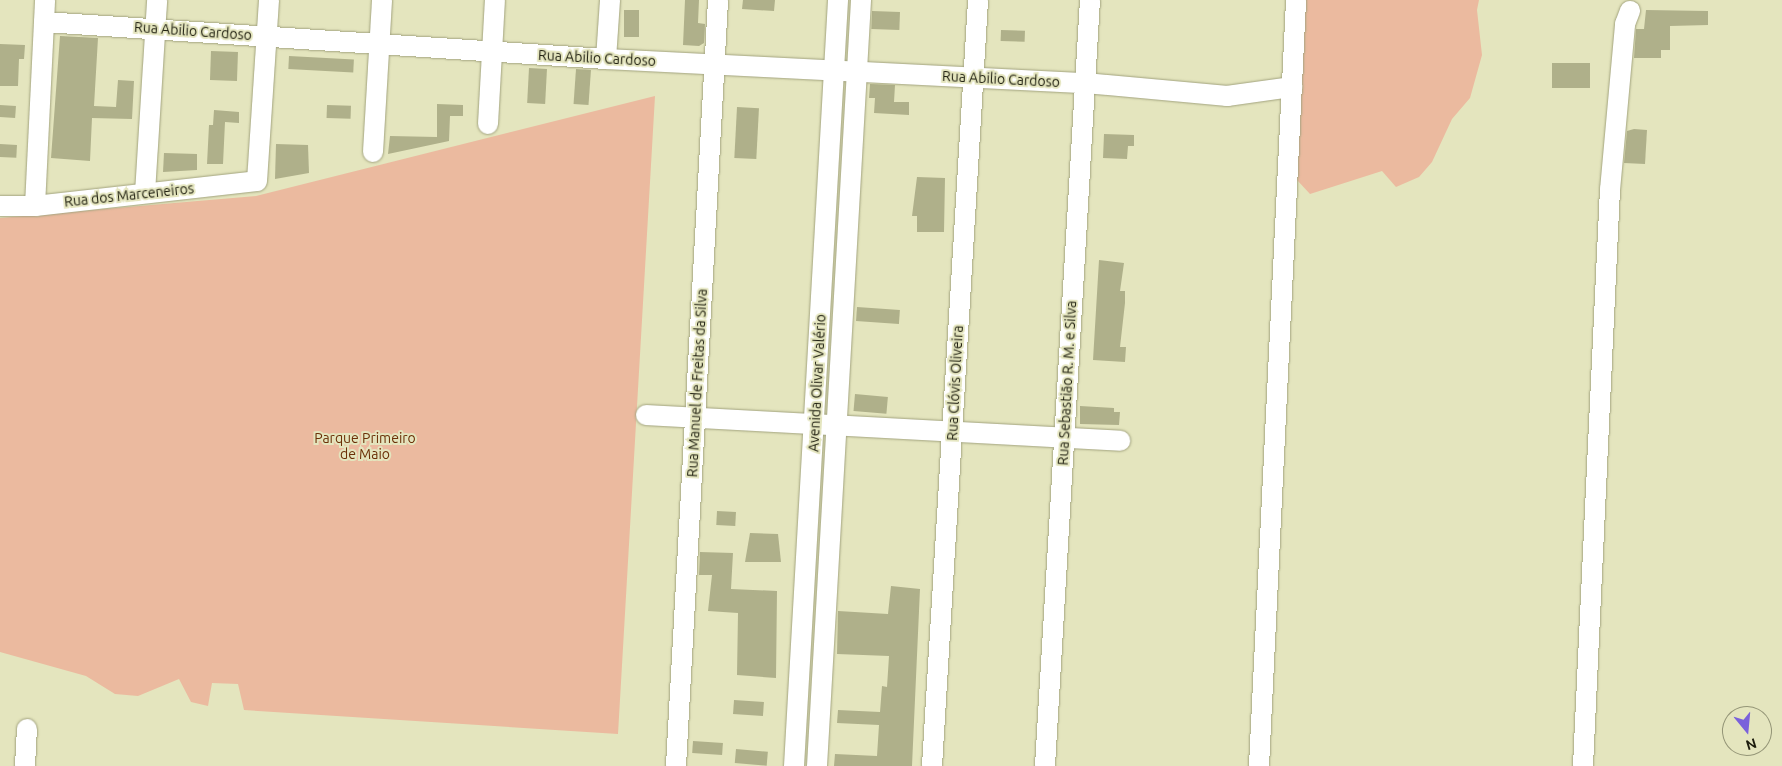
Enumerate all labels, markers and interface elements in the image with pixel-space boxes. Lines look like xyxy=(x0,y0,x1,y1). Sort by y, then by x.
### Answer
street label: Rua Abilio Cardoso xyxy=(134,19,252,43)
street label: Rua Abilio Cardoso xyxy=(538,47,656,69)
street label: Rua Abilio Cardoso xyxy=(942,68,1060,90)
street label: Rua dos Marceneiros xyxy=(63,180,195,210)
street label: Rua Manuel de Freitas da Silva xyxy=(684,288,710,478)
street label: Rua Sebastião R. M. e Silva xyxy=(1054,300,1080,466)
street label: Avenida Olivar Valério xyxy=(805,314,829,452)
street label: Rua Clóvis Oliveira xyxy=(944,325,966,441)
park label: Parque Primeiro de Maio xyxy=(314,430,416,462)
north arrow xyxy=(1722,706,1772,756)
text: N xyxy=(1744,735,1758,754)

